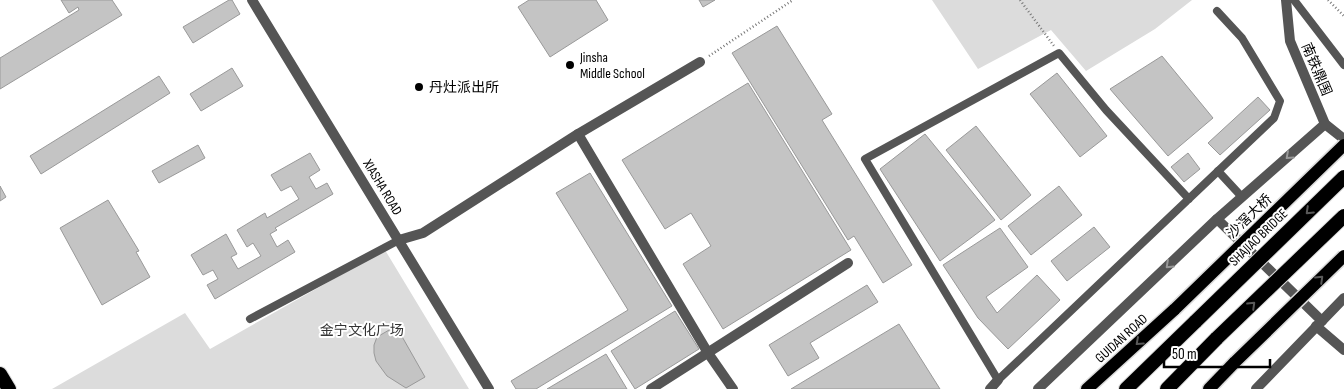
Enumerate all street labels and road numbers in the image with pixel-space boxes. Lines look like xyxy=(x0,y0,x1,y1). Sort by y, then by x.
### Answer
street label: 南铁鼎围 xyxy=(1298,40,1335,98)
street label: XIASHA ROAD xyxy=(359,155,406,218)
street label: 沙滘大桥 xyxy=(1223,191,1275,242)
street label: SHAJIAO BRIDGE xyxy=(1225,205,1291,270)
street label: GUIDAN ROAD xyxy=(1092,310,1151,366)

